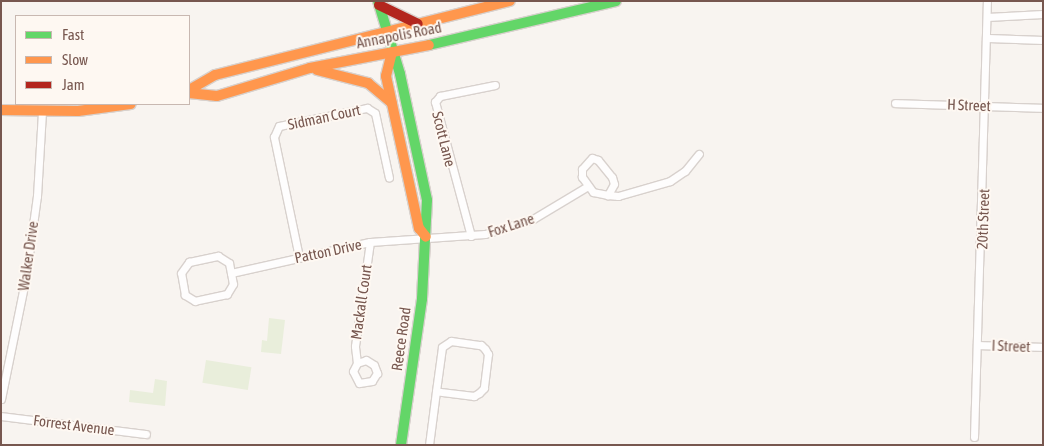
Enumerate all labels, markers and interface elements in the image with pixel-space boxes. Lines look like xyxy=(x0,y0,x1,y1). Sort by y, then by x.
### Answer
legend xyxy=(15,15,190,105)
street label: Annapolis Road xyxy=(355,18,443,52)
text: Fast xyxy=(62,26,84,43)
text: Slow xyxy=(62,51,88,68)
text: Jam xyxy=(62,76,85,93)
street label: H Street xyxy=(947,95,991,115)
street label: Sidman Court xyxy=(286,101,362,133)
street label: Scott Lane xyxy=(428,109,460,169)
street label: 20th Street xyxy=(973,188,993,250)
street label: Fox Lane xyxy=(486,209,536,241)
street label: Walker Drive xyxy=(14,220,42,292)
street label: Patton Drive xyxy=(293,235,363,267)
street label: Mackall Court xyxy=(347,263,375,341)
street label: Reece Road xyxy=(388,306,414,372)
street label: I Street xyxy=(991,336,1031,356)
street label: Forrest Avenue xyxy=(32,411,116,439)

